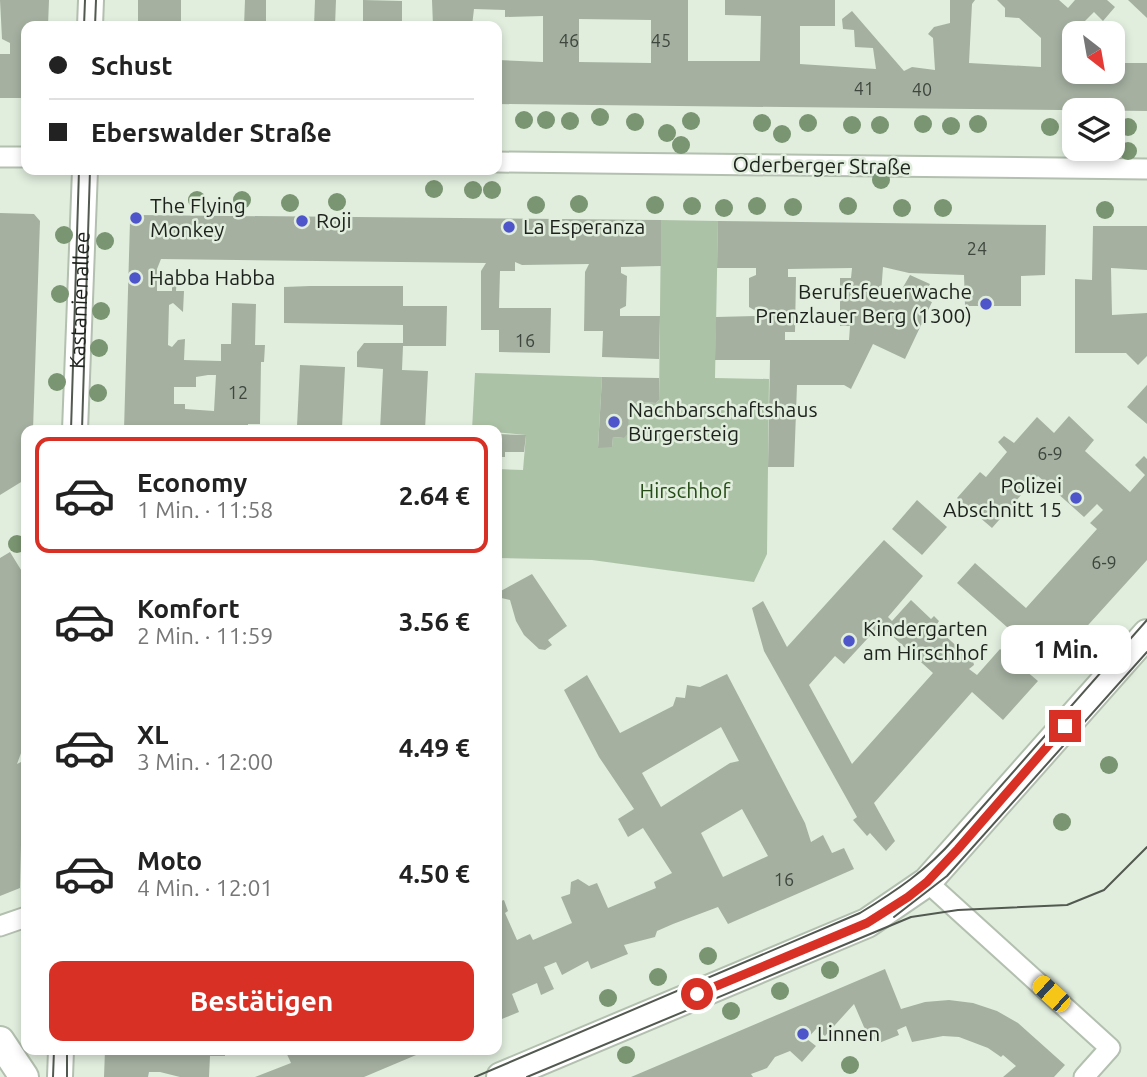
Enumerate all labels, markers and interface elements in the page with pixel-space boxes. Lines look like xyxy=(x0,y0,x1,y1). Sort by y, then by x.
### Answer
north arrow xyxy=(1062,21,1125,84)
map controls xyxy=(1062,21,1125,161)
house number: 46 xyxy=(559,30,579,50)
house number: 45 xyxy=(651,30,671,50)
text: Schust xyxy=(91,51,172,80)
house number: 41 xyxy=(854,78,874,98)
house number: 40 xyxy=(912,79,932,99)
button: layers xyxy=(1062,98,1125,161)
text: Eberswalder Straße xyxy=(91,118,332,147)
street label: Oderberger Straße xyxy=(733,151,912,179)
place label: The Flying Monkey xyxy=(150,193,246,241)
place label: Roji xyxy=(316,208,352,232)
marker: The Flying Monkey xyxy=(128,210,144,226)
marker: Roji xyxy=(294,213,310,229)
place label: La Esperanza xyxy=(523,214,645,238)
marker: La Esperanza xyxy=(501,219,517,235)
street label: Kastanienallee xyxy=(64,231,94,369)
house number: 24 xyxy=(967,238,987,258)
place label: Habba Habba xyxy=(149,265,275,289)
marker: Habba Habba xyxy=(127,270,143,286)
place label: Berufsfeuerwache Prenzlauer Berg (1300) xyxy=(755,279,972,327)
marker: Berufsfeuerwache Prenzlauer Berg (1300) xyxy=(978,296,994,312)
house number: 16 xyxy=(515,330,535,350)
house number: 12 xyxy=(228,382,248,402)
place label: Nachbarschaftshaus Bürgersteig xyxy=(628,397,818,445)
marker: Nachbarschaftshaus Bürgersteig xyxy=(606,414,622,430)
house number: 6-9 xyxy=(1037,443,1063,463)
icon: car xyxy=(53,464,116,527)
text: Economy xyxy=(137,468,247,497)
place label: Polizei Abschnitt 15 xyxy=(943,473,1062,521)
park label: Hirschhof xyxy=(640,478,731,502)
text: 2.64 € xyxy=(399,481,470,510)
marker: Polizei Abschnitt 15 xyxy=(1068,490,1084,506)
text: 1 Min. · 11:58 xyxy=(137,497,273,522)
house number: 6-9 xyxy=(1091,552,1117,572)
icon: car xyxy=(53,590,116,653)
text: Komfort xyxy=(137,594,240,623)
text: 3.56 € xyxy=(399,607,470,636)
place label: Kindergarten am Hirschhof xyxy=(863,616,989,664)
text: 2 Min. · 11:59 xyxy=(137,623,273,648)
callout: 1 Min. xyxy=(1000,624,1130,674)
marker: Kindergarten am Hirschhof xyxy=(841,633,857,649)
text: 1 Min. xyxy=(1034,637,1098,662)
route end xyxy=(1049,710,1081,742)
icon: car xyxy=(53,716,116,779)
text: XL xyxy=(137,720,168,749)
text: 4.49 € xyxy=(399,733,470,762)
text: 3 Min. · 12:00 xyxy=(137,749,273,774)
icon: car xyxy=(53,842,116,905)
text: Moto xyxy=(137,846,202,875)
text: 4.50 € xyxy=(399,859,470,888)
house number: 16 xyxy=(774,869,794,889)
text: 4 Min. · 12:01 xyxy=(137,875,273,900)
button: Bestätigen xyxy=(49,961,474,1041)
car xyxy=(1029,972,1074,1016)
route start xyxy=(681,978,713,1010)
place label: Linnen xyxy=(817,1021,880,1045)
marker: Linnen xyxy=(795,1026,811,1042)

